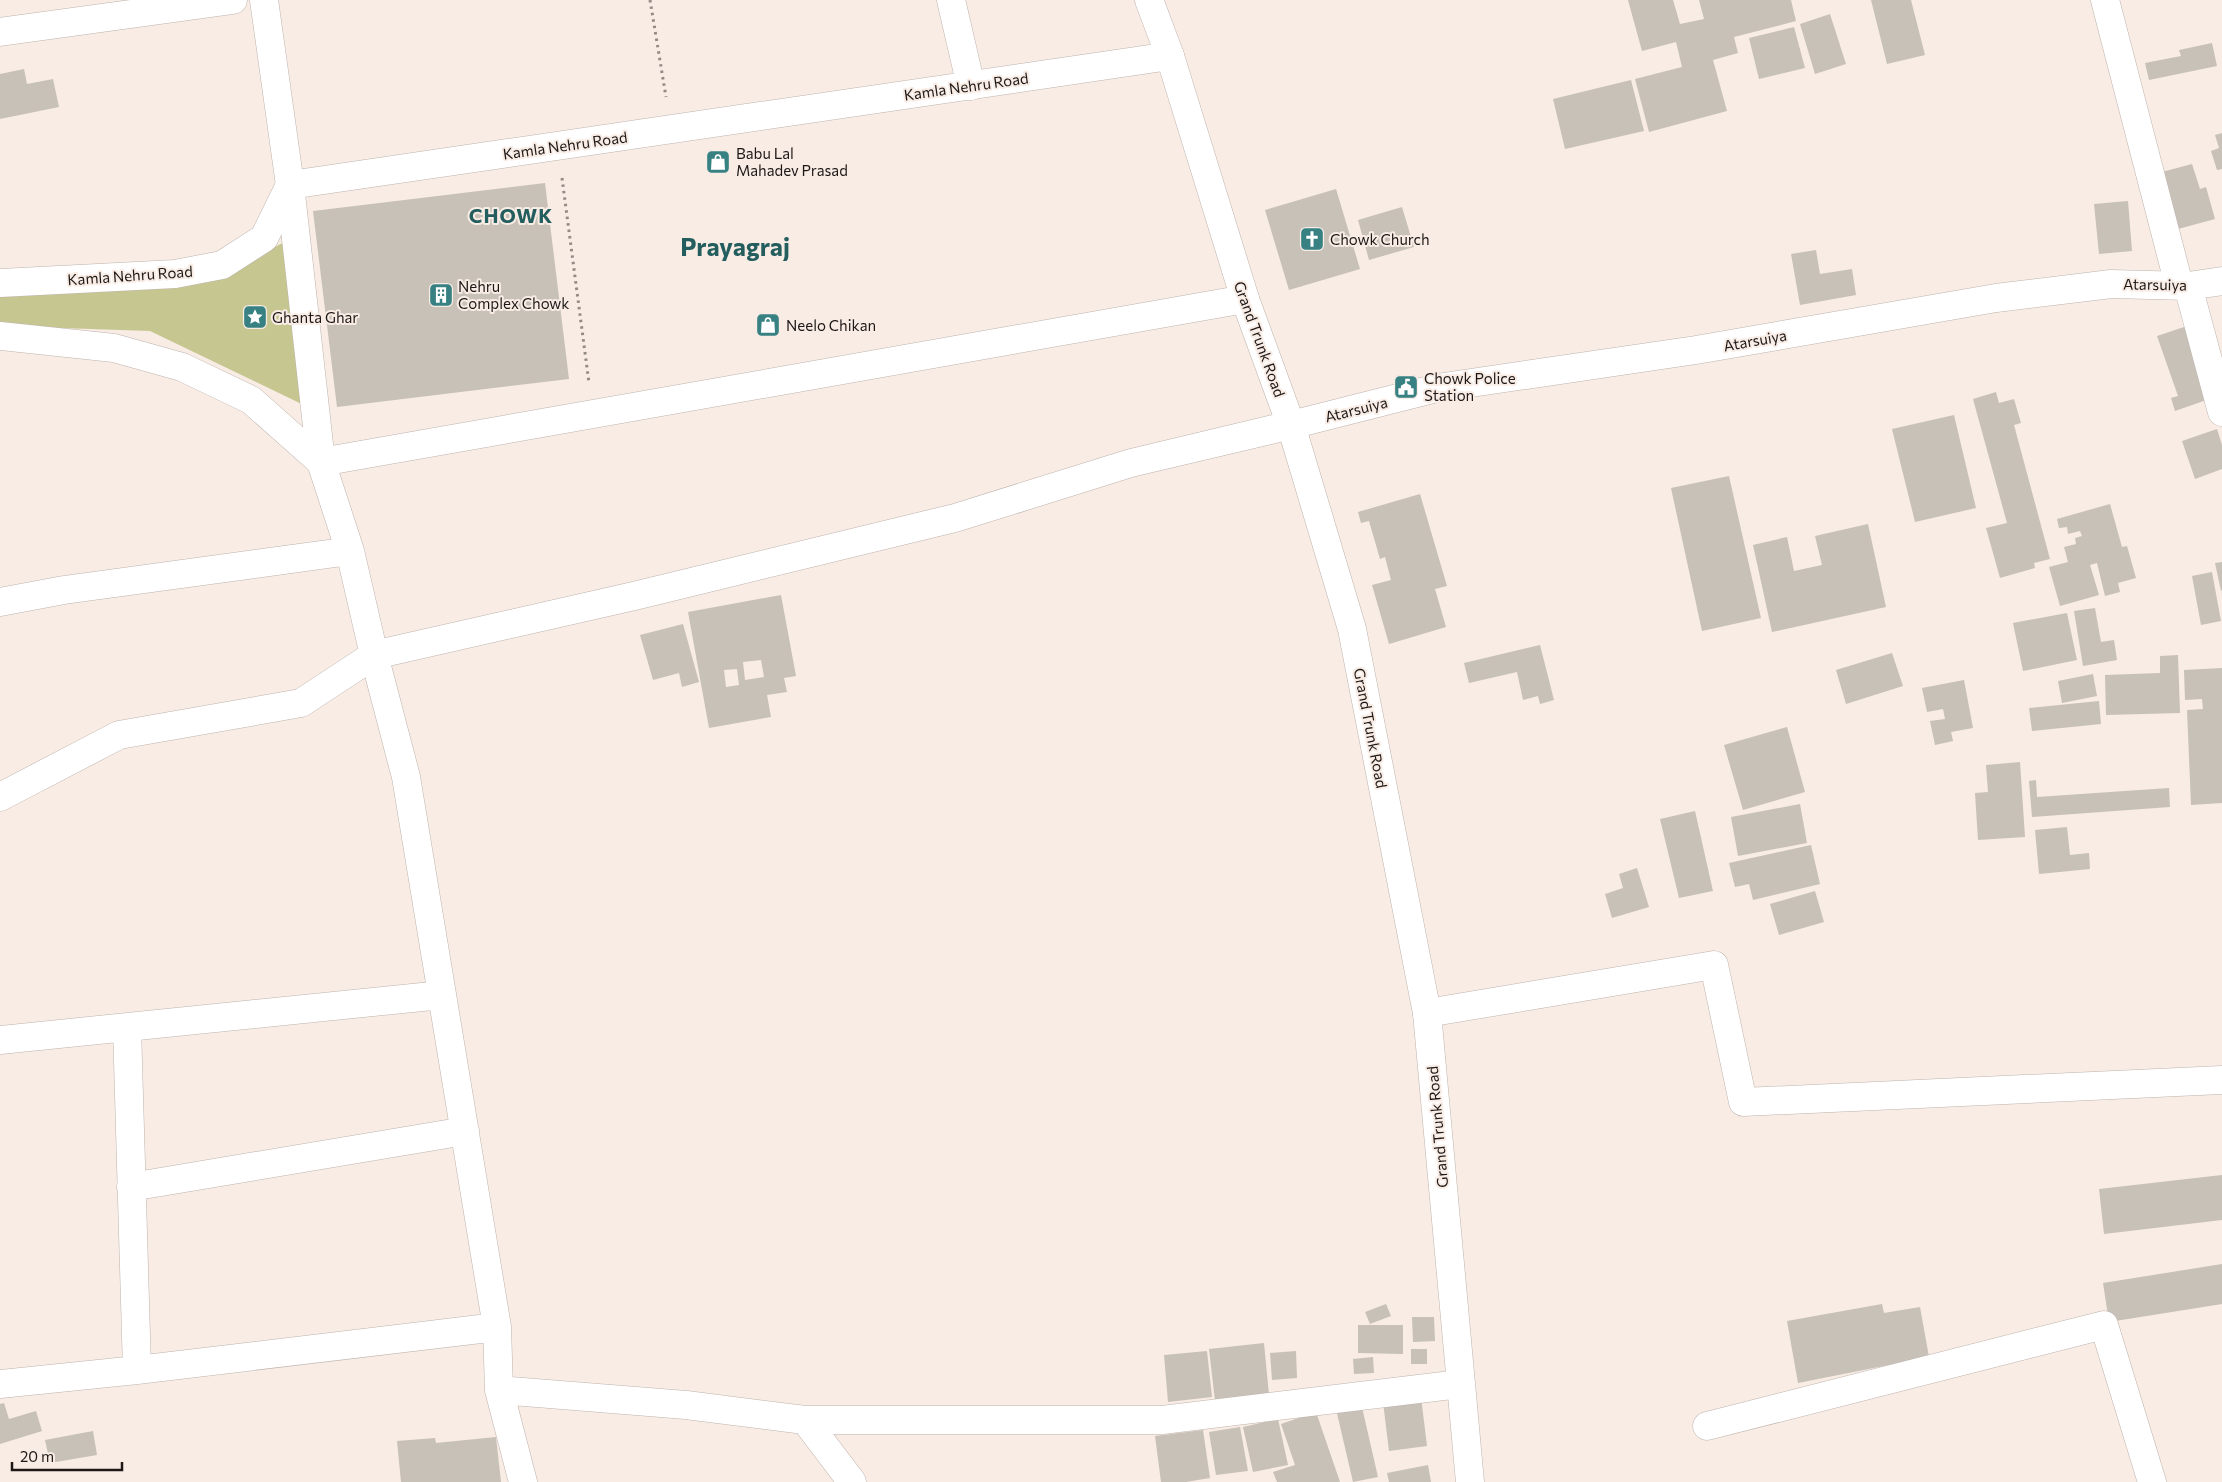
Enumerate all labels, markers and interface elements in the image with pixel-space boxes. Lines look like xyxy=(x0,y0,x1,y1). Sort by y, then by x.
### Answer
street label: Kamla Nehru Road xyxy=(903,68,1029,104)
street label: Kamla Nehru Road xyxy=(502,127,628,163)
place label: Babu Lal Mahadev Prasad xyxy=(736,144,848,179)
shop icon: Babu Lal Mahadev Prasad xyxy=(705,149,731,175)
district label: CHOWK xyxy=(469,203,553,227)
church icon: Chowk Church xyxy=(1299,226,1325,252)
place label: Chowk Church xyxy=(1330,230,1430,248)
district label: Prayagraj xyxy=(680,231,790,261)
street label: Kamla Nehru Road xyxy=(67,262,193,288)
street label: Atarsuiya xyxy=(2123,274,2187,294)
place label: Nehru Complex Chowk xyxy=(458,277,569,312)
street label: Grand Trunk Road xyxy=(1231,279,1289,399)
building icon: Nehru Complex Chowk xyxy=(428,282,454,308)
place icon: Ghanta Ghar xyxy=(242,304,268,330)
place label: Ghanta Ghar xyxy=(272,308,358,326)
shop icon: Neelo Chikan xyxy=(755,312,781,338)
place label: Neelo Chikan xyxy=(786,316,876,334)
street label: Atarsuiya xyxy=(1722,326,1788,354)
place label: Chowk Police Station xyxy=(1424,369,1516,404)
public building icon: Chowk Police Station xyxy=(1393,374,1419,400)
street label: Atarsuiya xyxy=(1323,393,1389,425)
street label: Grand Trunk Road xyxy=(1351,666,1391,790)
street label: Grand Trunk Road xyxy=(1423,1065,1451,1189)
scale bar xyxy=(12,1440,122,1472)
text: 20 m xyxy=(20,1447,54,1465)

